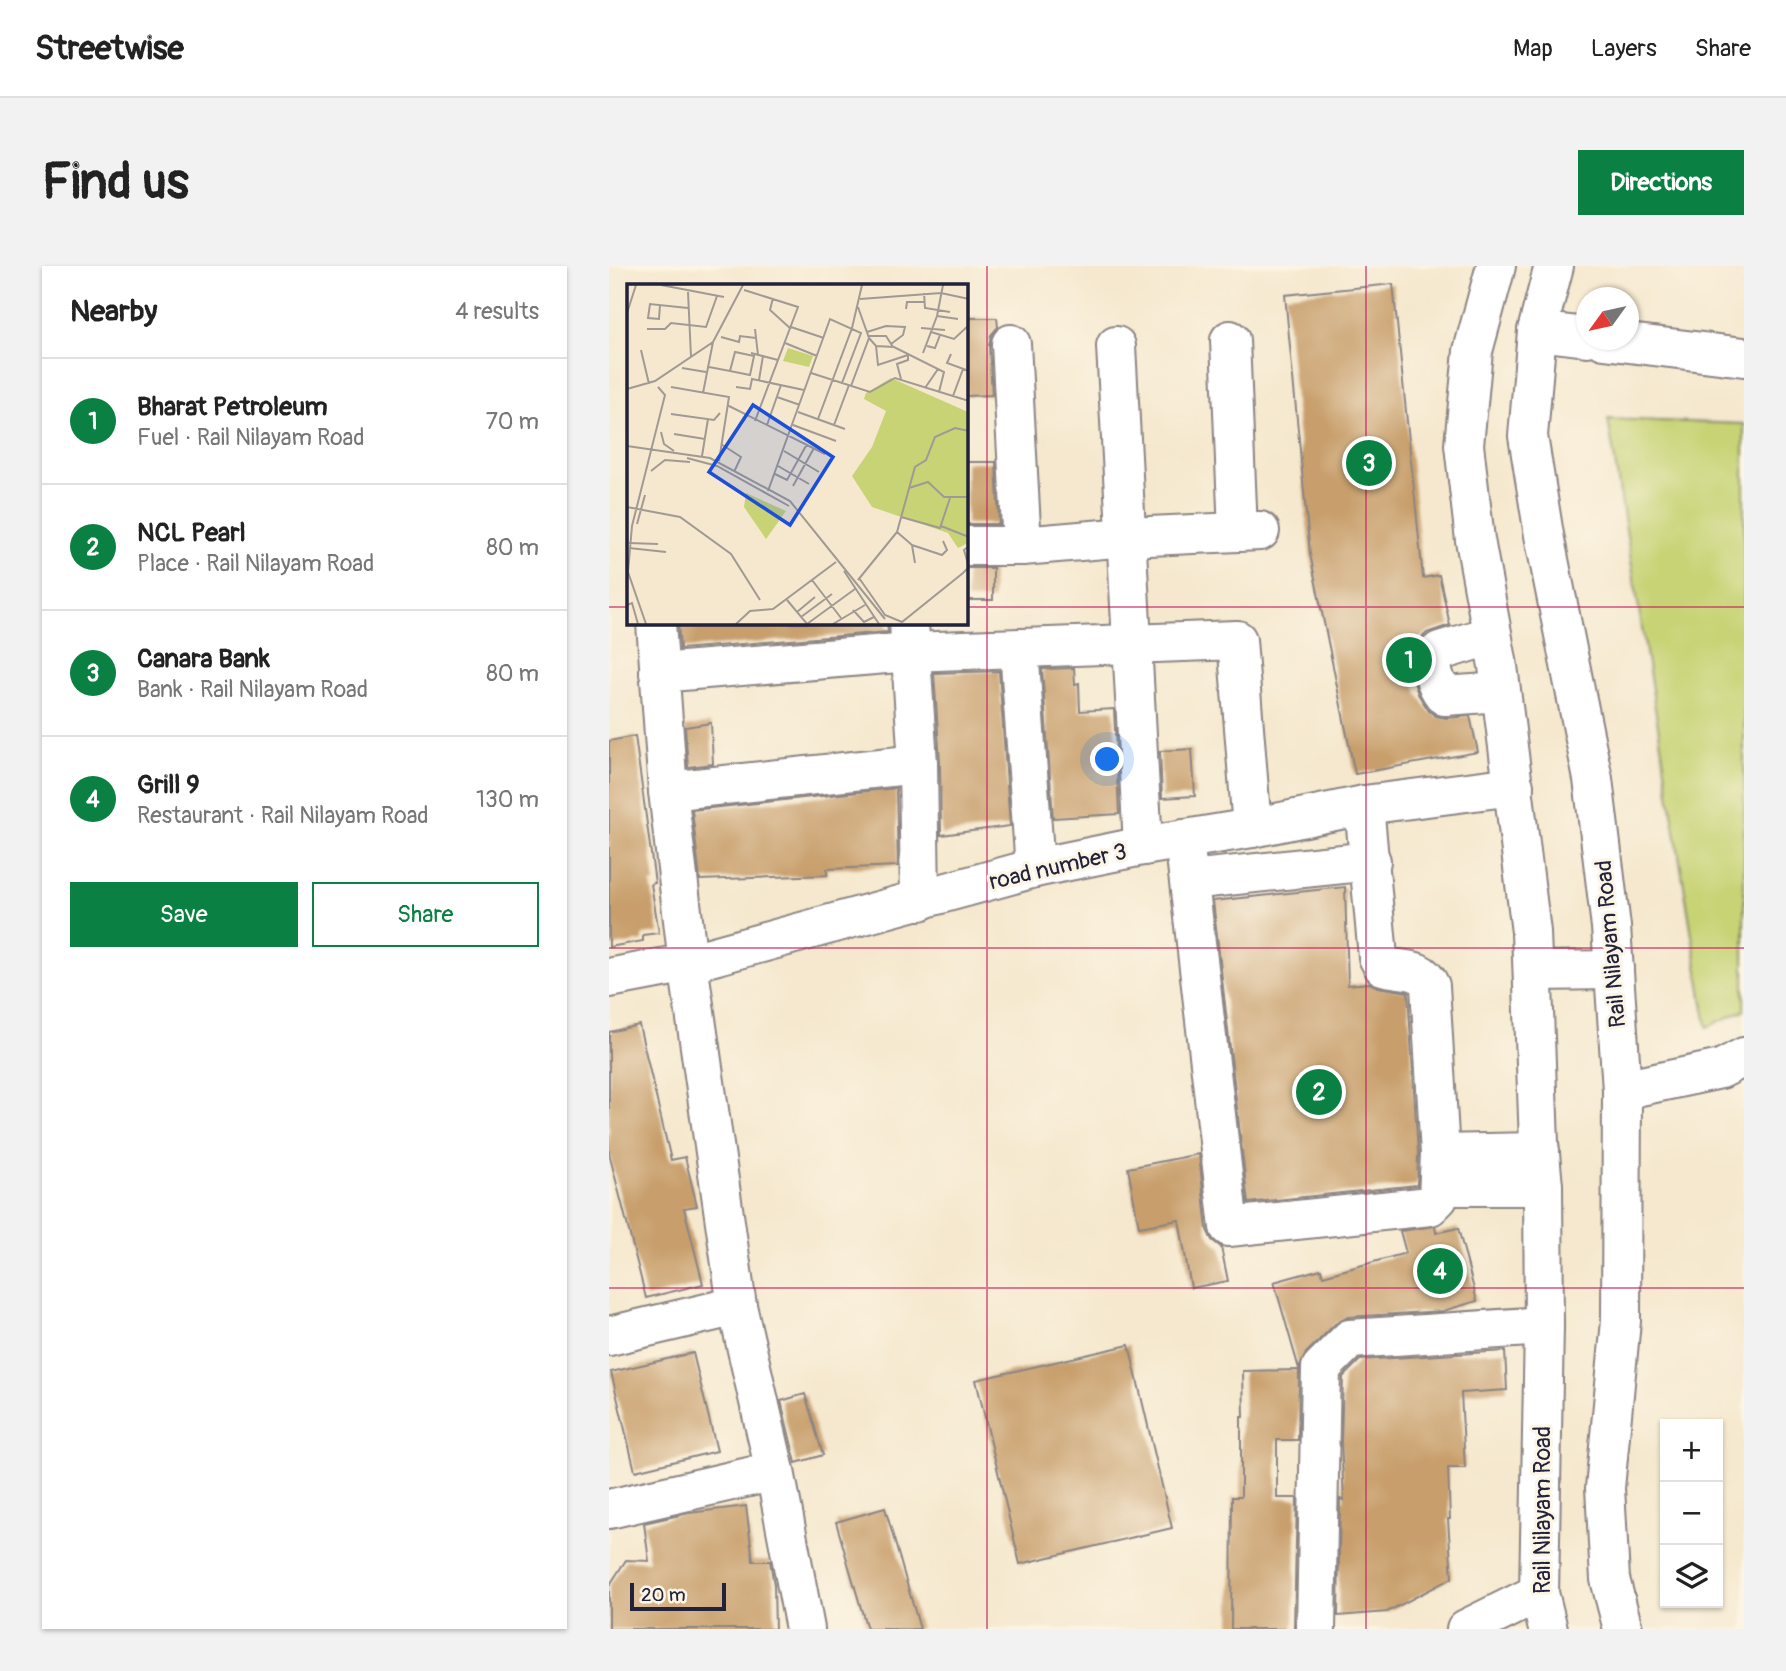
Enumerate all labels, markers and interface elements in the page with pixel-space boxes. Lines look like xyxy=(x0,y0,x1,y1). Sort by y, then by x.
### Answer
text: Streetwise xyxy=(35,28,184,69)
text: Map xyxy=(1513,34,1553,63)
text: Layers xyxy=(1591,34,1657,63)
text: Share xyxy=(1695,34,1751,63)
button: Directions xyxy=(1578,150,1744,215)
text: Find us xyxy=(42,152,189,213)
inset map xyxy=(627,284,968,625)
north arrow xyxy=(1576,287,1639,350)
text: Nearby xyxy=(70,293,157,330)
text: 4 results xyxy=(455,297,539,326)
text: Bharat Petroleum xyxy=(137,391,327,423)
text: 1 xyxy=(89,407,98,436)
text: 70 m xyxy=(486,407,539,436)
text: Fuel · Rail Nilayam Road xyxy=(137,423,365,452)
pin: 3 xyxy=(1346,437,1392,489)
text: NCL Pearl xyxy=(137,517,246,549)
text: 2 xyxy=(87,533,99,562)
text: 80 m xyxy=(486,533,539,562)
text: Place · Rail Nilayam Road xyxy=(137,549,374,578)
pin: 1 xyxy=(1386,634,1432,686)
text: Canara Bank xyxy=(137,643,270,675)
text: 3 xyxy=(87,659,99,688)
text: 80 m xyxy=(486,659,539,688)
text: Bank · Rail Nilayam Road xyxy=(137,675,368,704)
your location xyxy=(1090,742,1124,776)
text: Grill 9 xyxy=(137,769,200,801)
text: 4 xyxy=(86,785,100,814)
text: 130 m xyxy=(476,785,539,814)
text: Restaurant · Rail Nilayam Road xyxy=(137,801,429,830)
street label: road number 3 xyxy=(987,837,1130,896)
street label: Rail Nilayam Road xyxy=(1589,859,1632,1029)
button: Save xyxy=(70,882,298,947)
button: Share xyxy=(312,882,539,947)
pin: 2 xyxy=(1296,1066,1342,1118)
pin: 4 xyxy=(1417,1245,1463,1297)
map controls xyxy=(1660,1419,1723,1608)
button: + xyxy=(1660,1419,1723,1482)
street label: Rail Nilayam Road xyxy=(1528,1426,1557,1594)
button: − xyxy=(1660,1482,1723,1545)
button: layers xyxy=(1660,1545,1723,1608)
scale bar xyxy=(630,1580,726,1612)
text: 20 m xyxy=(641,1583,686,1607)

